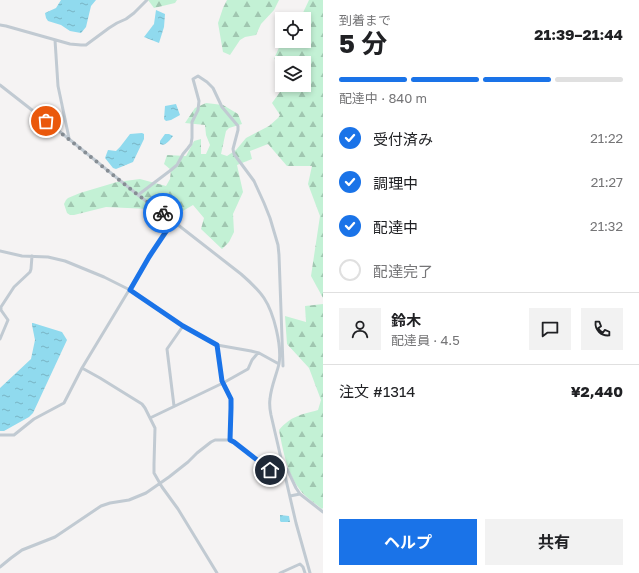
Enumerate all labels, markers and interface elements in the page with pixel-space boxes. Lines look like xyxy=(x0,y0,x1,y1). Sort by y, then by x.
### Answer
map controls xyxy=(275,12,311,92)
button: locate xyxy=(275,12,311,48)
text: 到着まで xyxy=(339,12,391,28)
text: 21:39–21:44 xyxy=(534,25,623,43)
text: 5 分 xyxy=(339,28,387,59)
button: layers xyxy=(275,56,311,92)
text: 配達中 · 840 m xyxy=(339,90,427,106)
pin xyxy=(29,104,63,138)
icon: bag xyxy=(35,110,57,132)
icon: check xyxy=(339,127,361,149)
text: 受付済み xyxy=(373,130,433,148)
text: 21:22 xyxy=(590,130,623,146)
icon: check xyxy=(339,171,361,193)
text: 調理中 xyxy=(373,174,418,192)
text: 21:27 xyxy=(591,174,623,190)
courier xyxy=(143,193,183,233)
icon: bike xyxy=(152,202,174,224)
icon: check xyxy=(339,215,361,237)
text: 配達中 xyxy=(373,218,418,236)
text: 21:32 xyxy=(590,218,623,234)
text: 配達完了 xyxy=(373,262,433,280)
button: person xyxy=(339,308,381,350)
button: chat xyxy=(529,308,571,350)
button: phone xyxy=(581,308,623,350)
text: 鈴木 xyxy=(391,311,421,329)
text: 配達員 · 4.5 xyxy=(391,332,460,348)
text: 注文 #1314 xyxy=(339,382,415,400)
text: ¥2,440 xyxy=(571,382,623,400)
pin xyxy=(253,453,287,487)
icon: home xyxy=(259,459,281,481)
button: ヘルプ xyxy=(339,519,477,565)
button: 共有 xyxy=(485,519,623,565)

